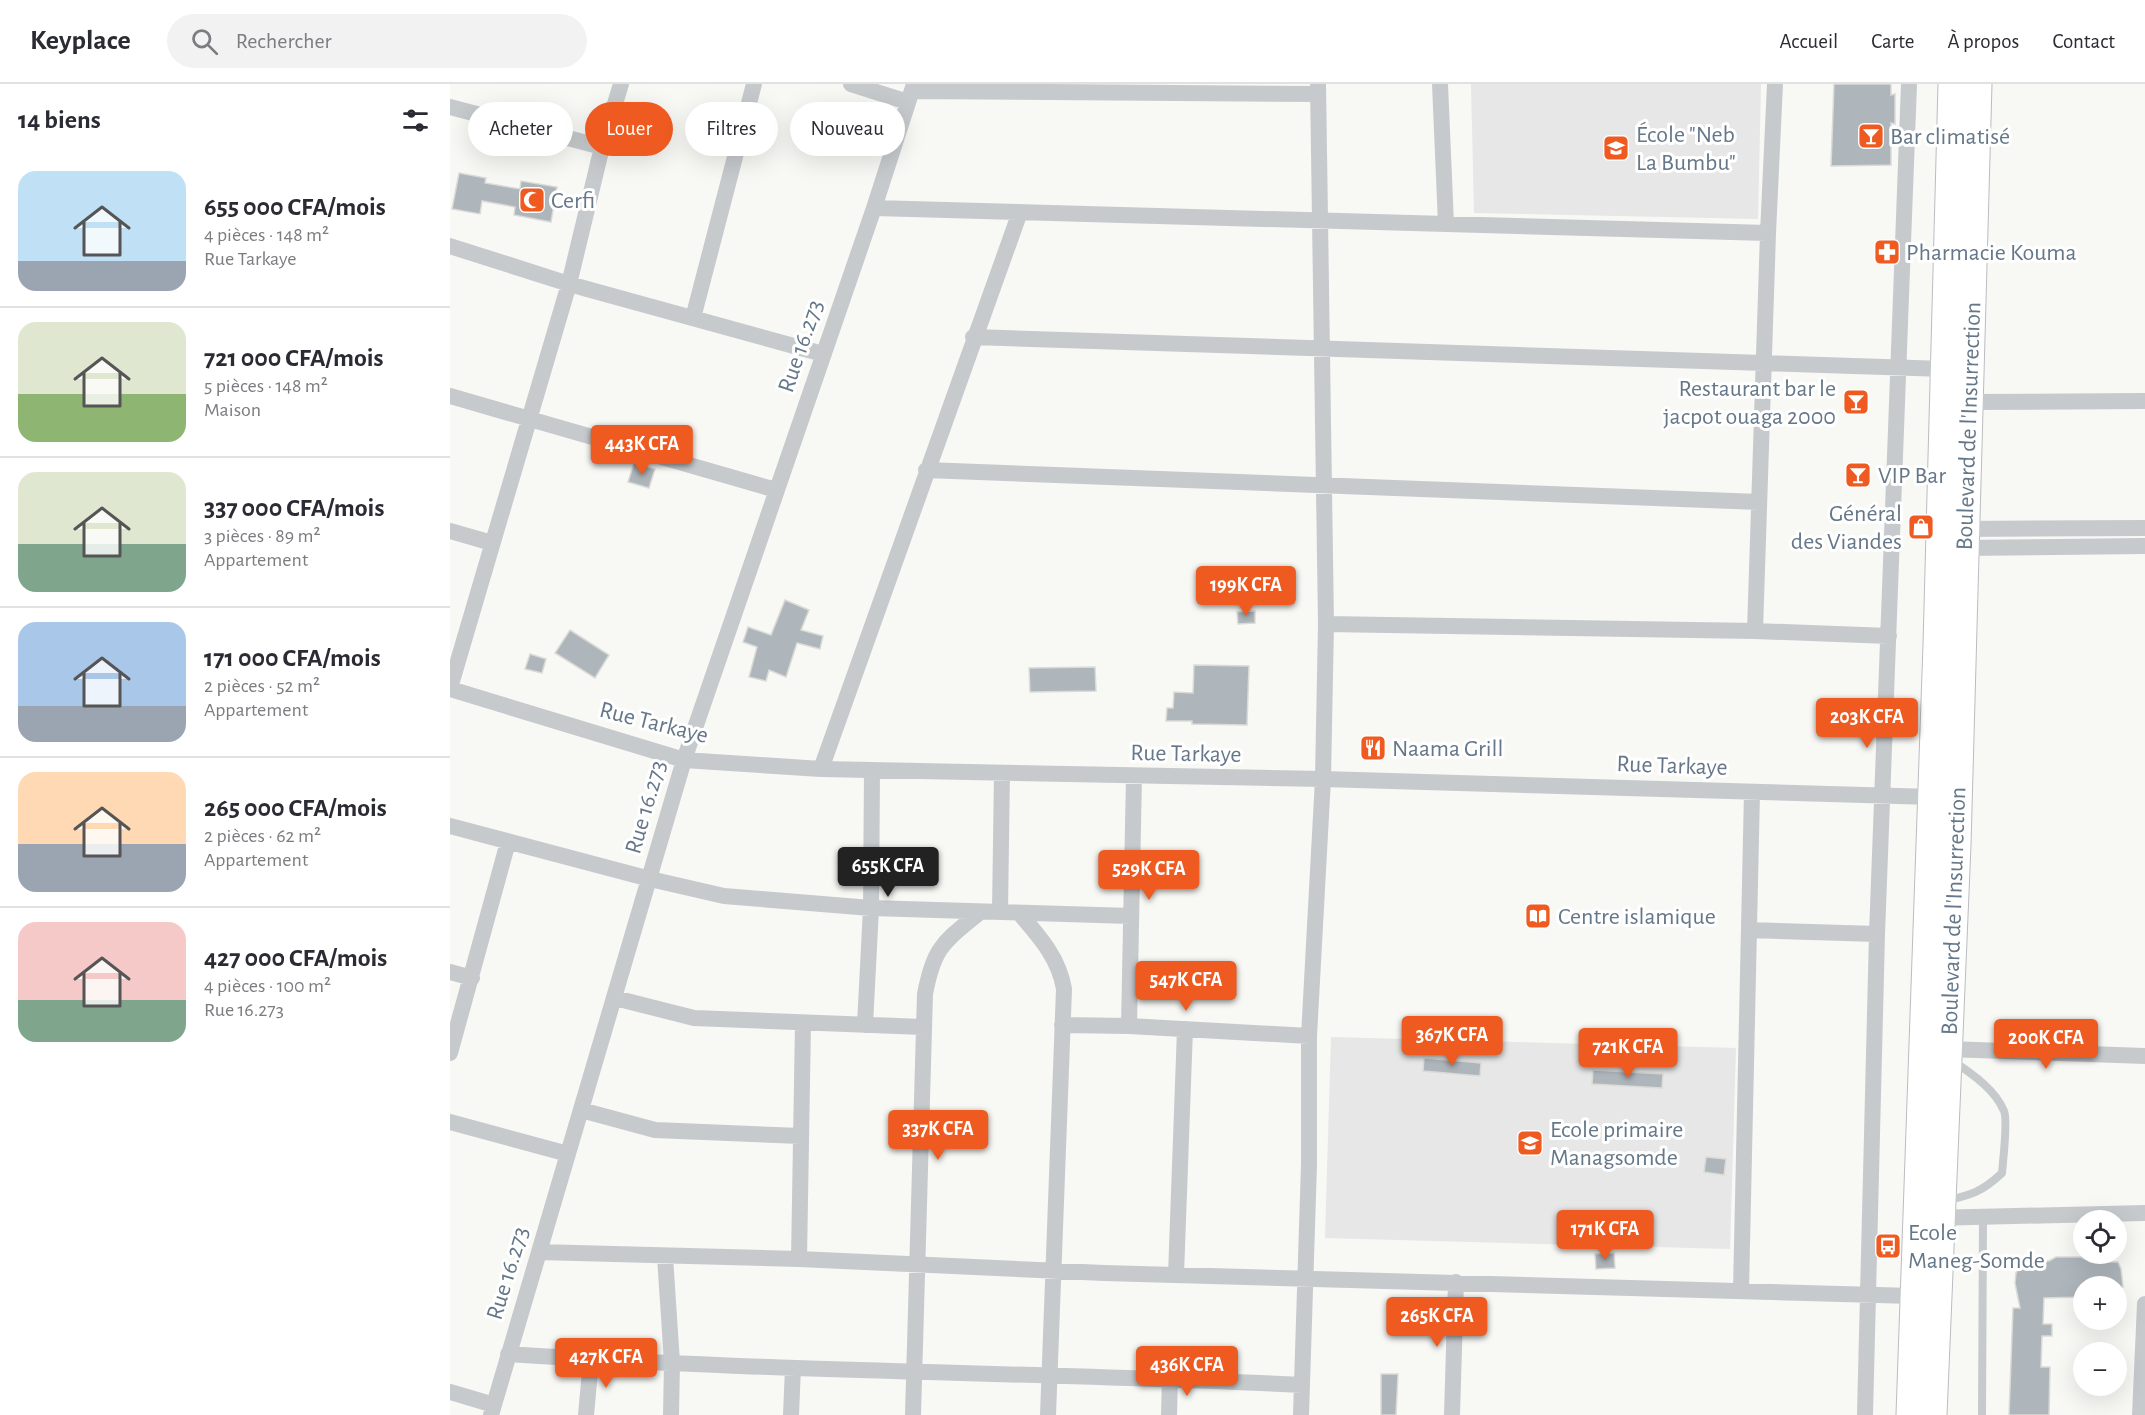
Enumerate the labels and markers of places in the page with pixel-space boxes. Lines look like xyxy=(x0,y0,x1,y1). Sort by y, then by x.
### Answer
place label: École "Neb La Bumbu" xyxy=(1636,121,1736,175)
bar icon: Bar climatisé xyxy=(1856,121,1886,151)
place label: Bar climatisé xyxy=(1890,125,2010,149)
school or university icon: École "Neb La Bumbu" xyxy=(1601,133,1631,163)
mosque icon: Cerfi xyxy=(517,185,547,215)
place label: Cerfi xyxy=(551,189,595,213)
pharmacy icon: Pharmacie Kouma xyxy=(1872,237,1902,267)
place label: Pharmacie Kouma xyxy=(1906,241,2077,265)
place label: Restaurant bar le jacpot ouaga 2000 xyxy=(1663,377,1836,429)
bar icon: Restaurant bar le jacpot ouaga 2000 xyxy=(1841,387,1871,417)
pin: 443K CFA xyxy=(580,425,704,476)
bar icon: VIP Bar xyxy=(1843,460,1873,490)
place label: VIP Bar xyxy=(1878,464,1946,488)
place label: Général des Viandes xyxy=(1791,502,1902,554)
shop icon: Général des Viandes xyxy=(1906,512,1936,542)
pin: 199K CFA xyxy=(1184,566,1308,617)
pin: 203K CFA xyxy=(1805,698,1929,749)
restaurant icon: Naama Grill xyxy=(1358,733,1388,763)
place label: Naama Grill xyxy=(1392,737,1503,761)
pin: 655K CFA xyxy=(826,847,950,898)
pin: 529K CFA xyxy=(1087,850,1211,901)
library icon: Centre islamique xyxy=(1523,901,1553,931)
place label: Centre islamique xyxy=(1558,905,1716,929)
pin: 547K CFA xyxy=(1124,961,1248,1012)
pin: 367K CFA xyxy=(1390,1016,1514,1067)
pin: 200K CFA xyxy=(1984,1019,2108,1070)
pin: 721K CFA xyxy=(1566,1028,1690,1079)
pin: 337K CFA xyxy=(876,1110,1000,1161)
place label: Ecole primaire Managsomde xyxy=(1550,1118,1683,1170)
school or university icon: Ecole primaire Managsomde xyxy=(1515,1128,1545,1158)
pin: 171K CFA xyxy=(1543,1210,1667,1261)
place label: Ecole Maneg-Somde xyxy=(1908,1221,2045,1273)
bus stop icon: Ecole Maneg-Somde xyxy=(1873,1231,1903,1261)
pin: 265K CFA xyxy=(1375,1297,1499,1348)
pin: 427K CFA xyxy=(544,1338,668,1389)
pin: 436K CFA xyxy=(1125,1346,1249,1397)

